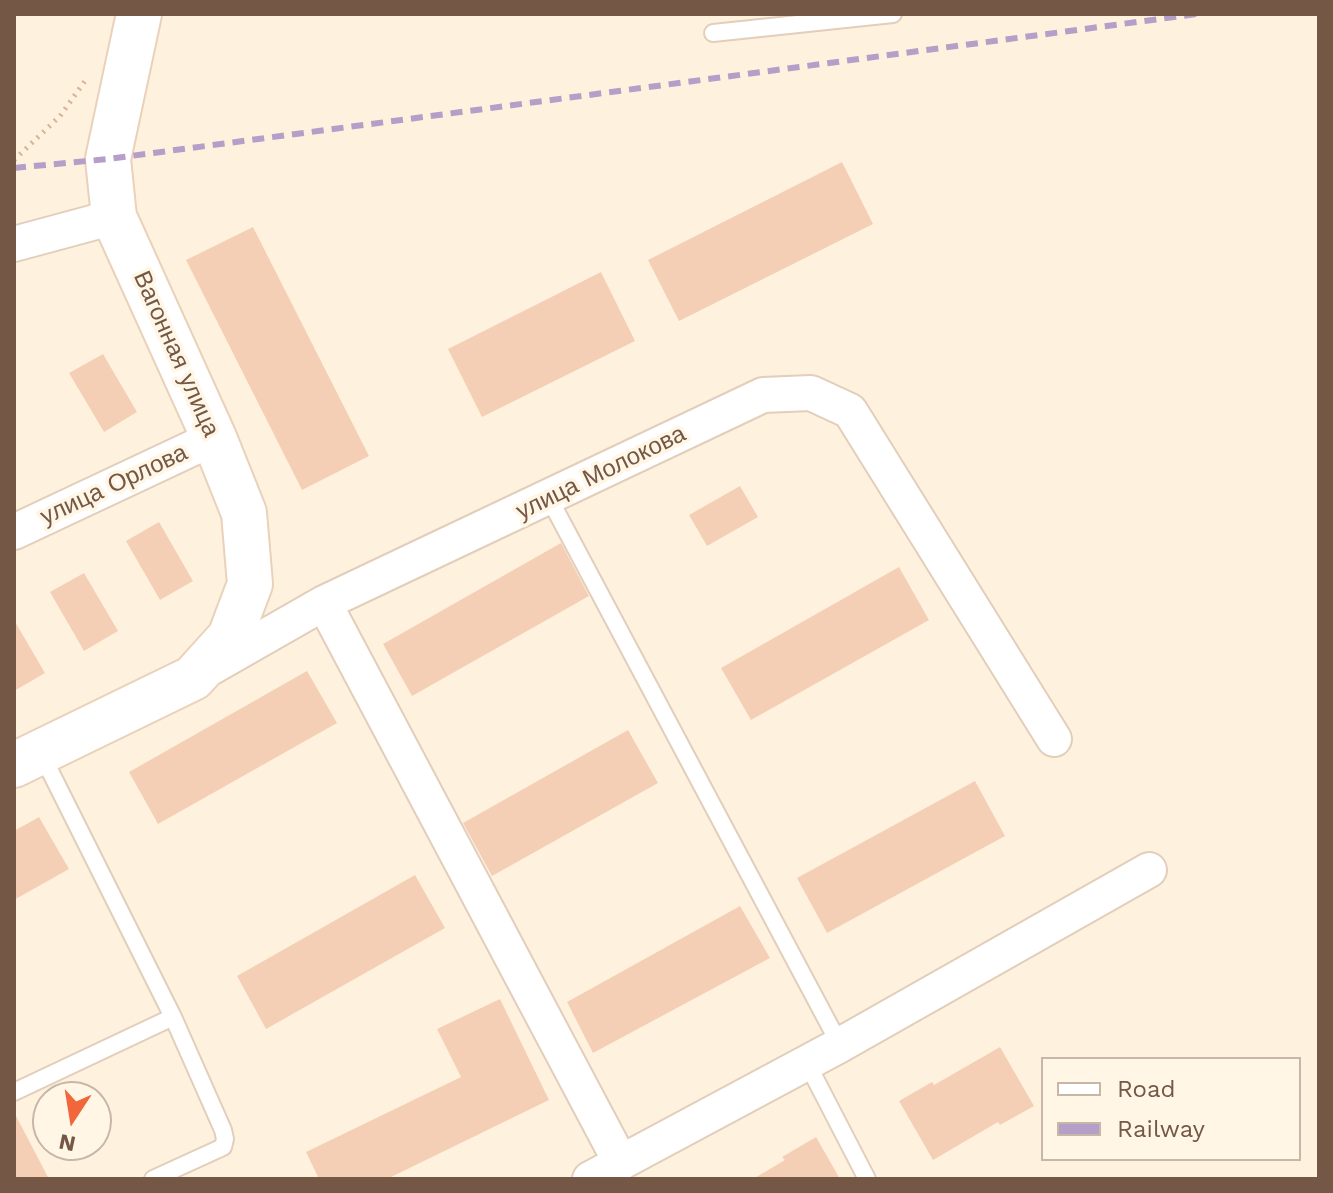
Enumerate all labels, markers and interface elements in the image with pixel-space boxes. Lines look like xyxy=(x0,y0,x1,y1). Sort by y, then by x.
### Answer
street label: Вагонная улица xyxy=(127,267,225,441)
street label: улица Молокова xyxy=(512,420,690,526)
street label: улица Орлова xyxy=(36,438,192,532)
legend xyxy=(1041,1057,1301,1161)
text: Road xyxy=(1117,1075,1176,1103)
north arrow xyxy=(32,1081,112,1161)
text: Railway xyxy=(1117,1115,1205,1143)
text: N xyxy=(57,1129,78,1157)

